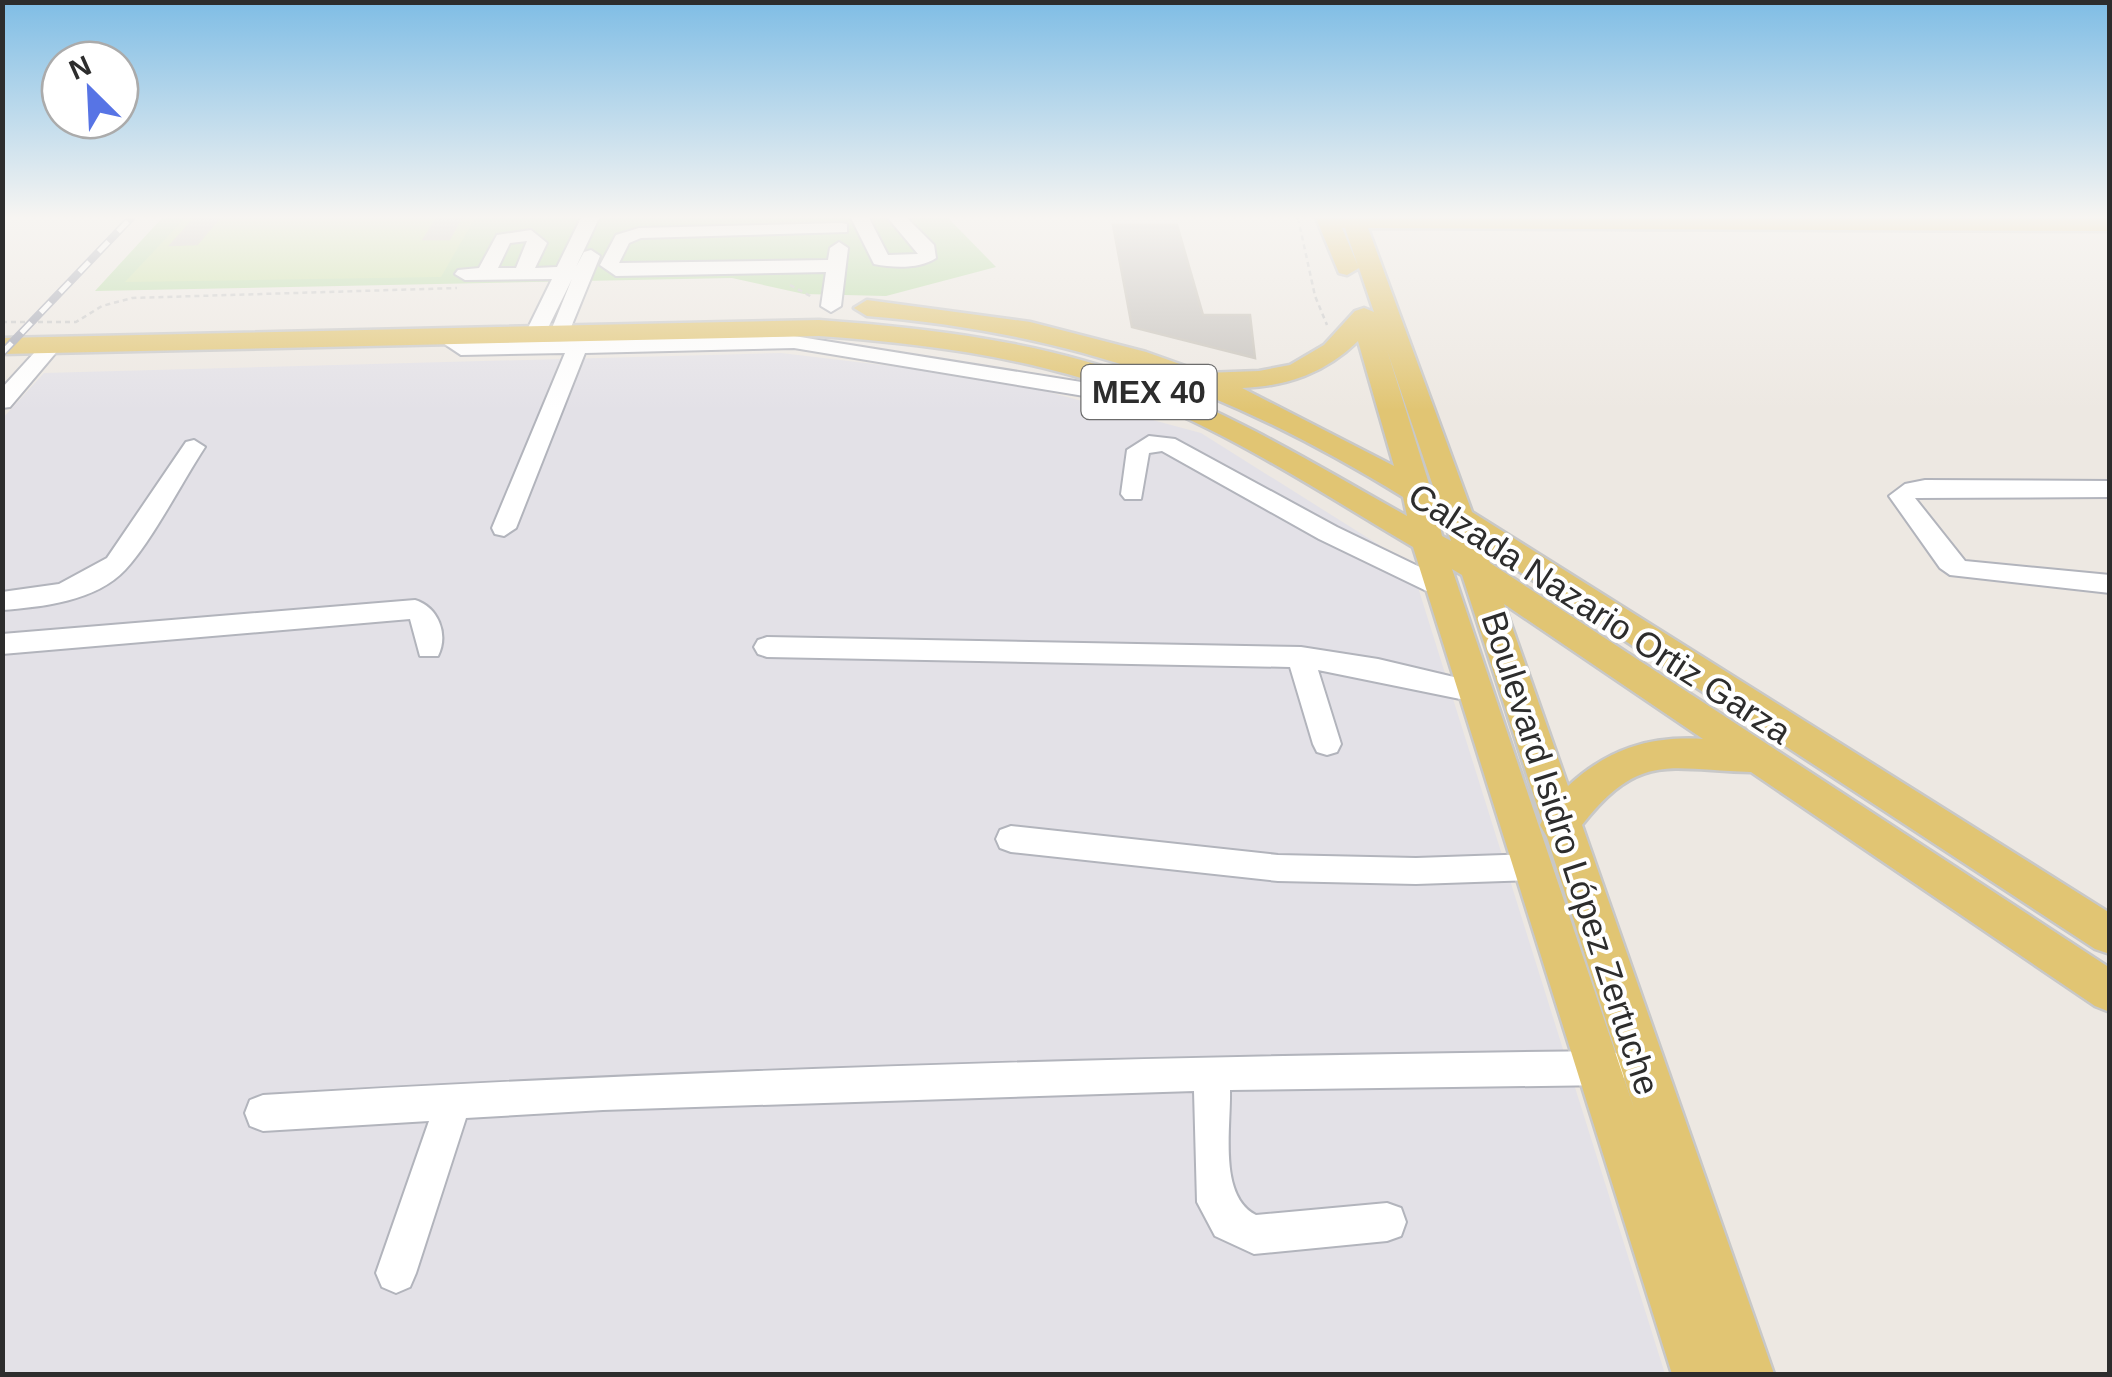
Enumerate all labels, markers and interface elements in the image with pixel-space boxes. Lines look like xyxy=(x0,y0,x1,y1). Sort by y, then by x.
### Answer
north arrow xyxy=(40,40,140,140)
text: N xyxy=(64,49,96,86)
road number: MEX 40 xyxy=(1082,365,1216,419)
street label: Calzada Nazario Ortiz Garza xyxy=(1402,475,1799,751)
street label: Boulevard Isidro López Zertuche xyxy=(1474,606,1668,1100)

